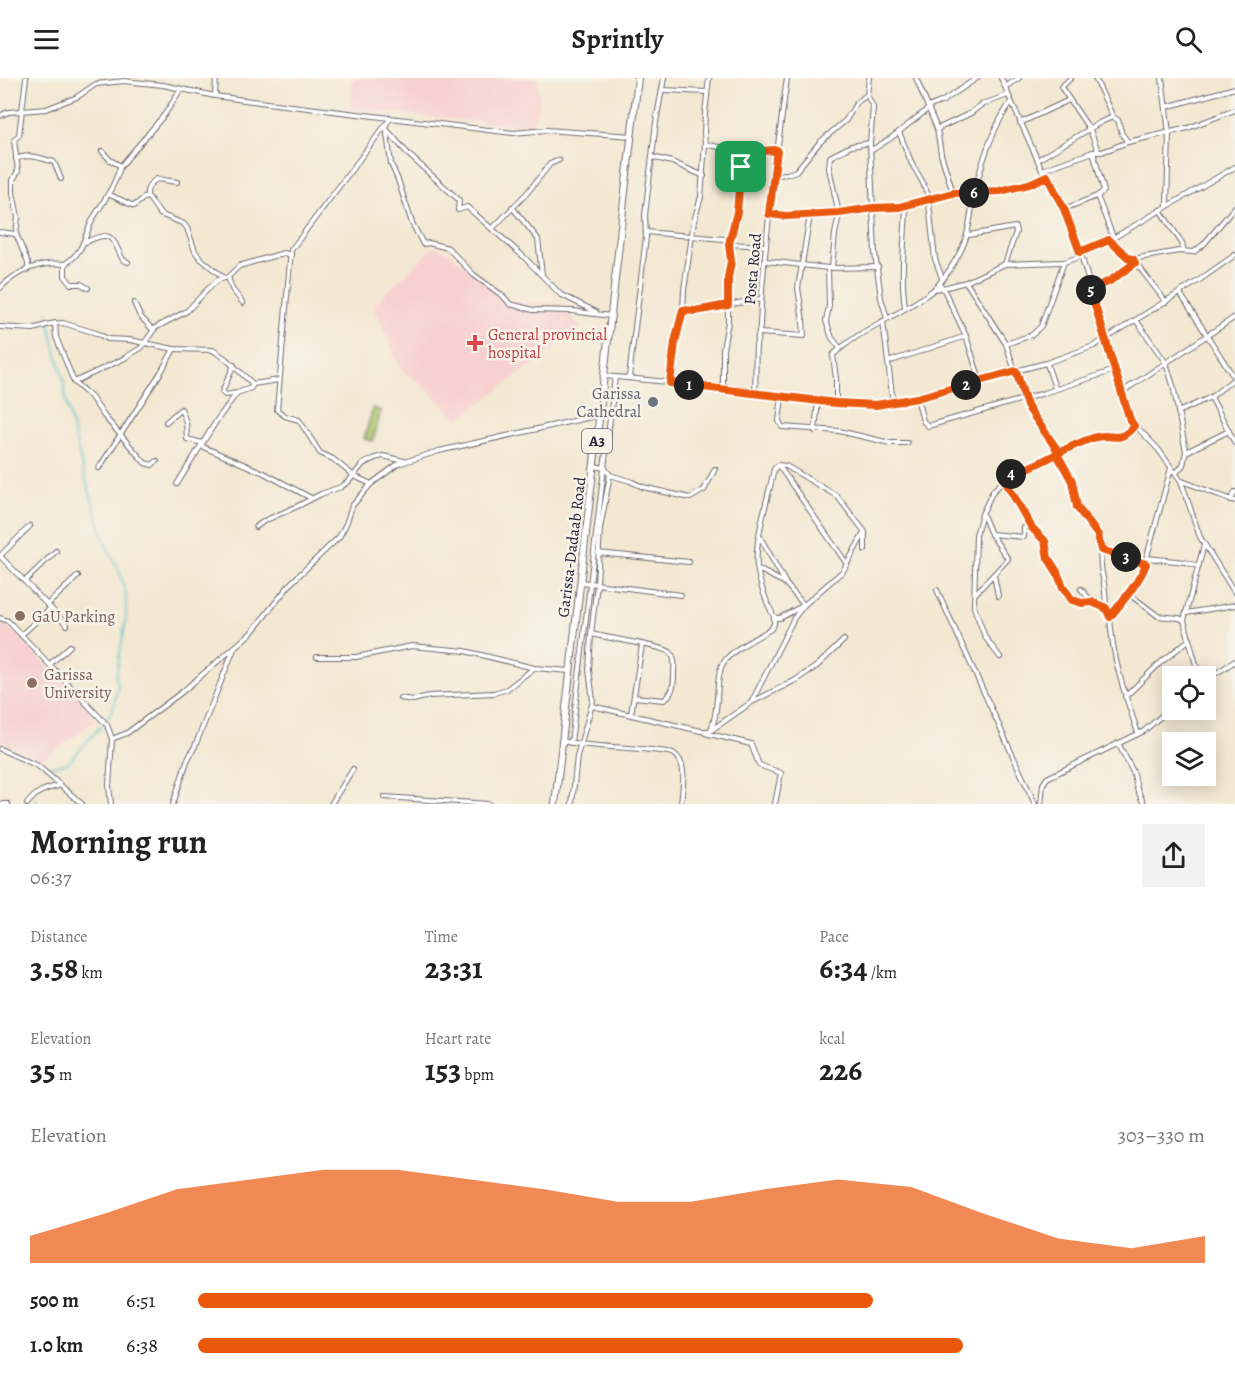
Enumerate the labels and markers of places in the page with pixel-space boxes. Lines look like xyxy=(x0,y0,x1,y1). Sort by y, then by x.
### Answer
pin xyxy=(715,141,766,192)
pin: 6 xyxy=(959,178,989,208)
pin: 5 xyxy=(1076,275,1106,305)
place label: General provincial hospital xyxy=(488,324,607,364)
marker: General provincial hospital xyxy=(466,334,484,352)
pin: 1 xyxy=(674,370,704,400)
pin: 2 xyxy=(951,370,981,400)
place label: Garissa Cathedral xyxy=(577,383,642,423)
marker: Garissa Cathedral xyxy=(646,395,660,409)
pin: 4 xyxy=(996,459,1026,489)
pin: 3 xyxy=(1111,542,1141,572)
place label: GaU Parking xyxy=(32,606,115,628)
marker: GaU Parking xyxy=(13,609,27,623)
place label: Garissa University xyxy=(44,664,112,704)
marker: Garissa University xyxy=(25,676,39,690)

